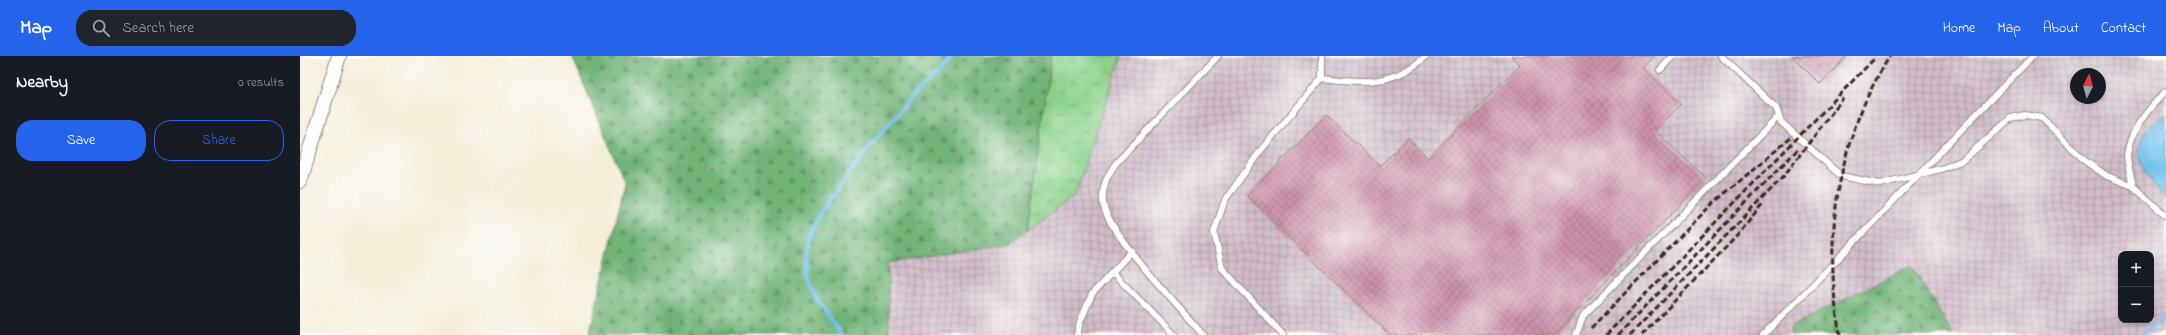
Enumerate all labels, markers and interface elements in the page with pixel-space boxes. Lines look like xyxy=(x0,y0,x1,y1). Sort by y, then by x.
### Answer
search box xyxy=(76,10,356,46)
text: Map xyxy=(20,15,52,42)
icon: search xyxy=(90,17,112,39)
text: Search here xyxy=(122,17,194,39)
text: Home xyxy=(1943,18,1975,39)
text: Map xyxy=(1997,18,2021,39)
text: About xyxy=(2043,18,2079,39)
text: Contact xyxy=(2101,18,2146,39)
north arrow xyxy=(2070,68,2106,104)
text: Nearby xyxy=(16,70,68,95)
text: 0 results xyxy=(238,73,284,92)
button: Save xyxy=(16,120,146,161)
button: Share xyxy=(154,120,284,161)
map controls xyxy=(2118,251,2154,323)
button: + xyxy=(2118,251,2154,287)
button: − xyxy=(2118,287,2154,323)

